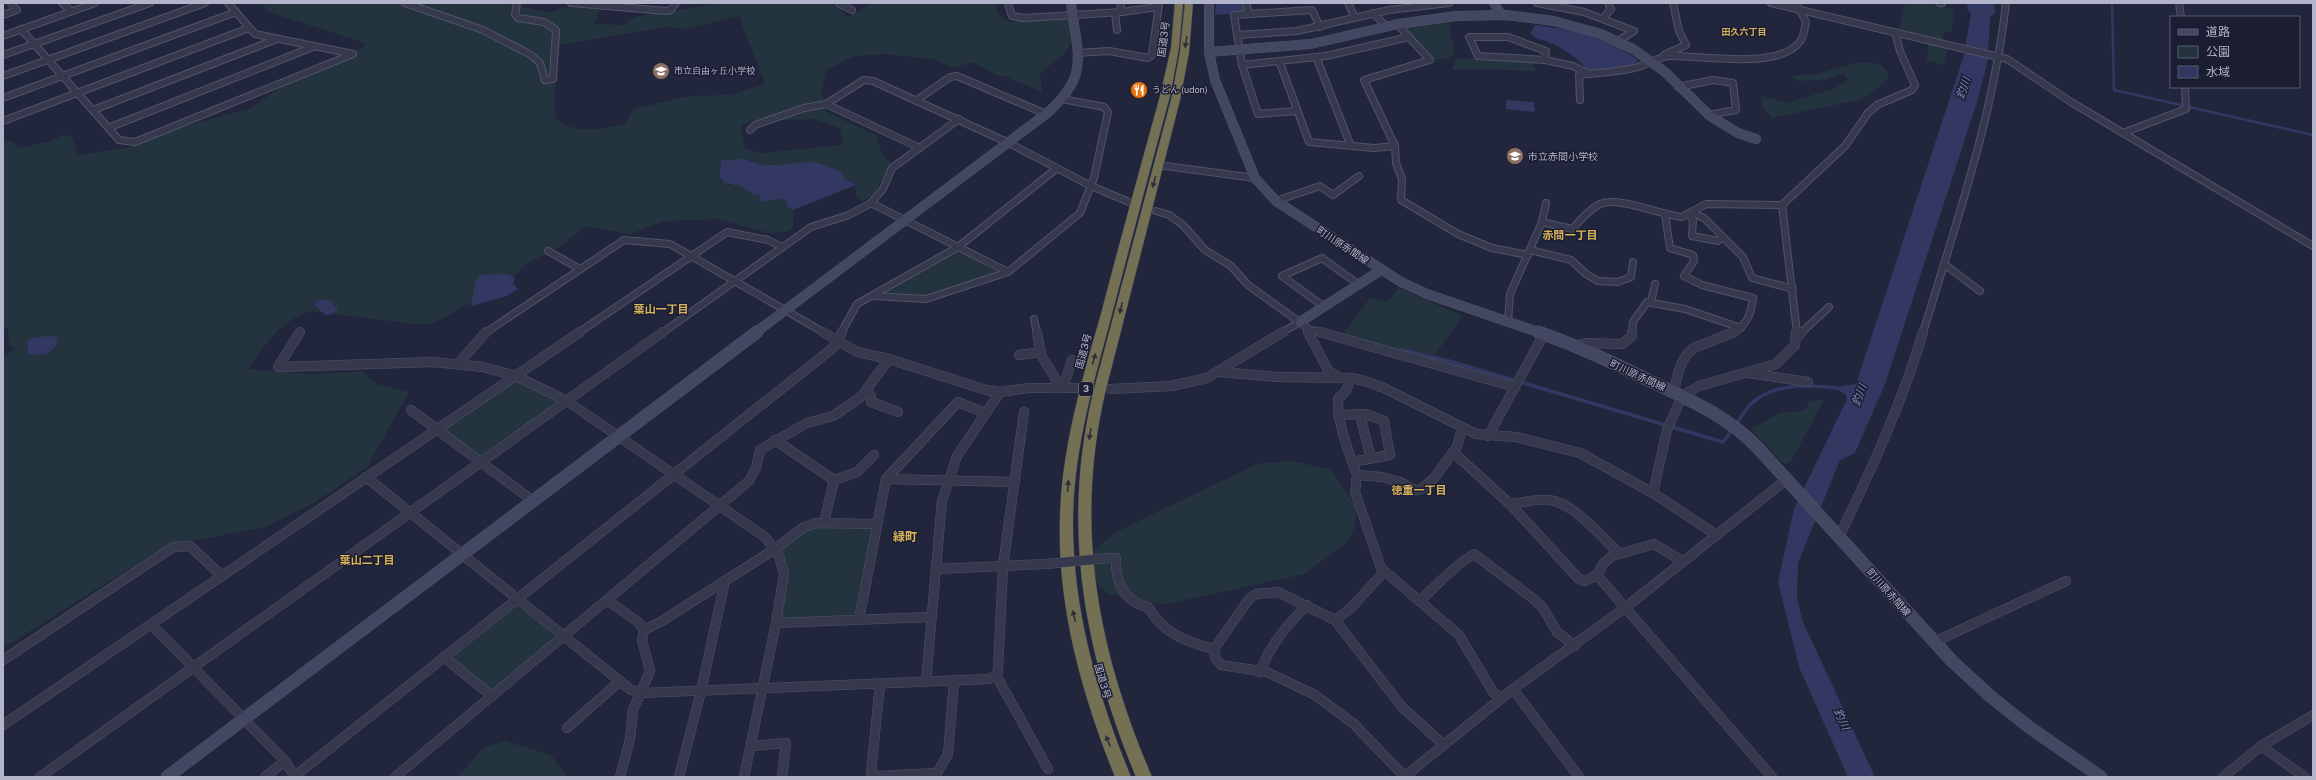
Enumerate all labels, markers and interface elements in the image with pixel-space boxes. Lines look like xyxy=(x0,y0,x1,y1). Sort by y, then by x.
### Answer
legend xyxy=(2170,16,2300,88)
street label: 国道3号 xyxy=(1155,20,1171,58)
text: 道路 xyxy=(2206,25,2230,39)
district label: 田久六丁目 xyxy=(1721,26,1767,37)
one-way arrow xyxy=(1183,36,1189,48)
text: 公園 xyxy=(2206,45,2230,59)
school or university icon: 市立自由ヶ丘小学校 xyxy=(651,61,671,81)
place label: 市立自由ヶ丘小学校 xyxy=(674,65,755,76)
text: 水域 xyxy=(2206,65,2230,79)
water label: 釣川 xyxy=(1954,75,1973,100)
restaurant icon: うどん (udon) xyxy=(1129,80,1149,100)
place label: うどん (udon) xyxy=(1152,84,1208,95)
school or university icon: 市立赤間小学校 xyxy=(1505,146,1525,166)
place label: 市立赤間小学校 xyxy=(1528,150,1598,162)
one-way arrow xyxy=(1151,176,1157,188)
street label: 町川原赤間線 xyxy=(1315,224,1371,266)
district label: 赤間一丁目 xyxy=(1543,229,1598,241)
one-way arrow xyxy=(1118,302,1124,314)
district label: 葉山一丁目 xyxy=(634,303,689,315)
street label: 国道3号 xyxy=(1073,332,1093,370)
one-way arrow xyxy=(1091,353,1097,365)
street label: 町川原赤間線 xyxy=(1608,357,1668,393)
road number: 3 xyxy=(1079,382,1093,396)
water label: 釣川 xyxy=(1850,382,1869,407)
one-way arrow xyxy=(1087,428,1093,440)
one-way arrow xyxy=(1065,480,1072,492)
district label: 徳重一丁目 xyxy=(1392,484,1447,496)
district label: 緑町 xyxy=(893,530,917,544)
district label: 葉山二丁目 xyxy=(340,554,395,566)
street label: 町川原赤間線 xyxy=(1864,566,1914,618)
one-way arrow xyxy=(1071,610,1077,622)
street label: 国道3号 xyxy=(1092,662,1114,700)
water label: 釣川 xyxy=(1832,707,1852,732)
one-way arrow xyxy=(1105,734,1111,746)

